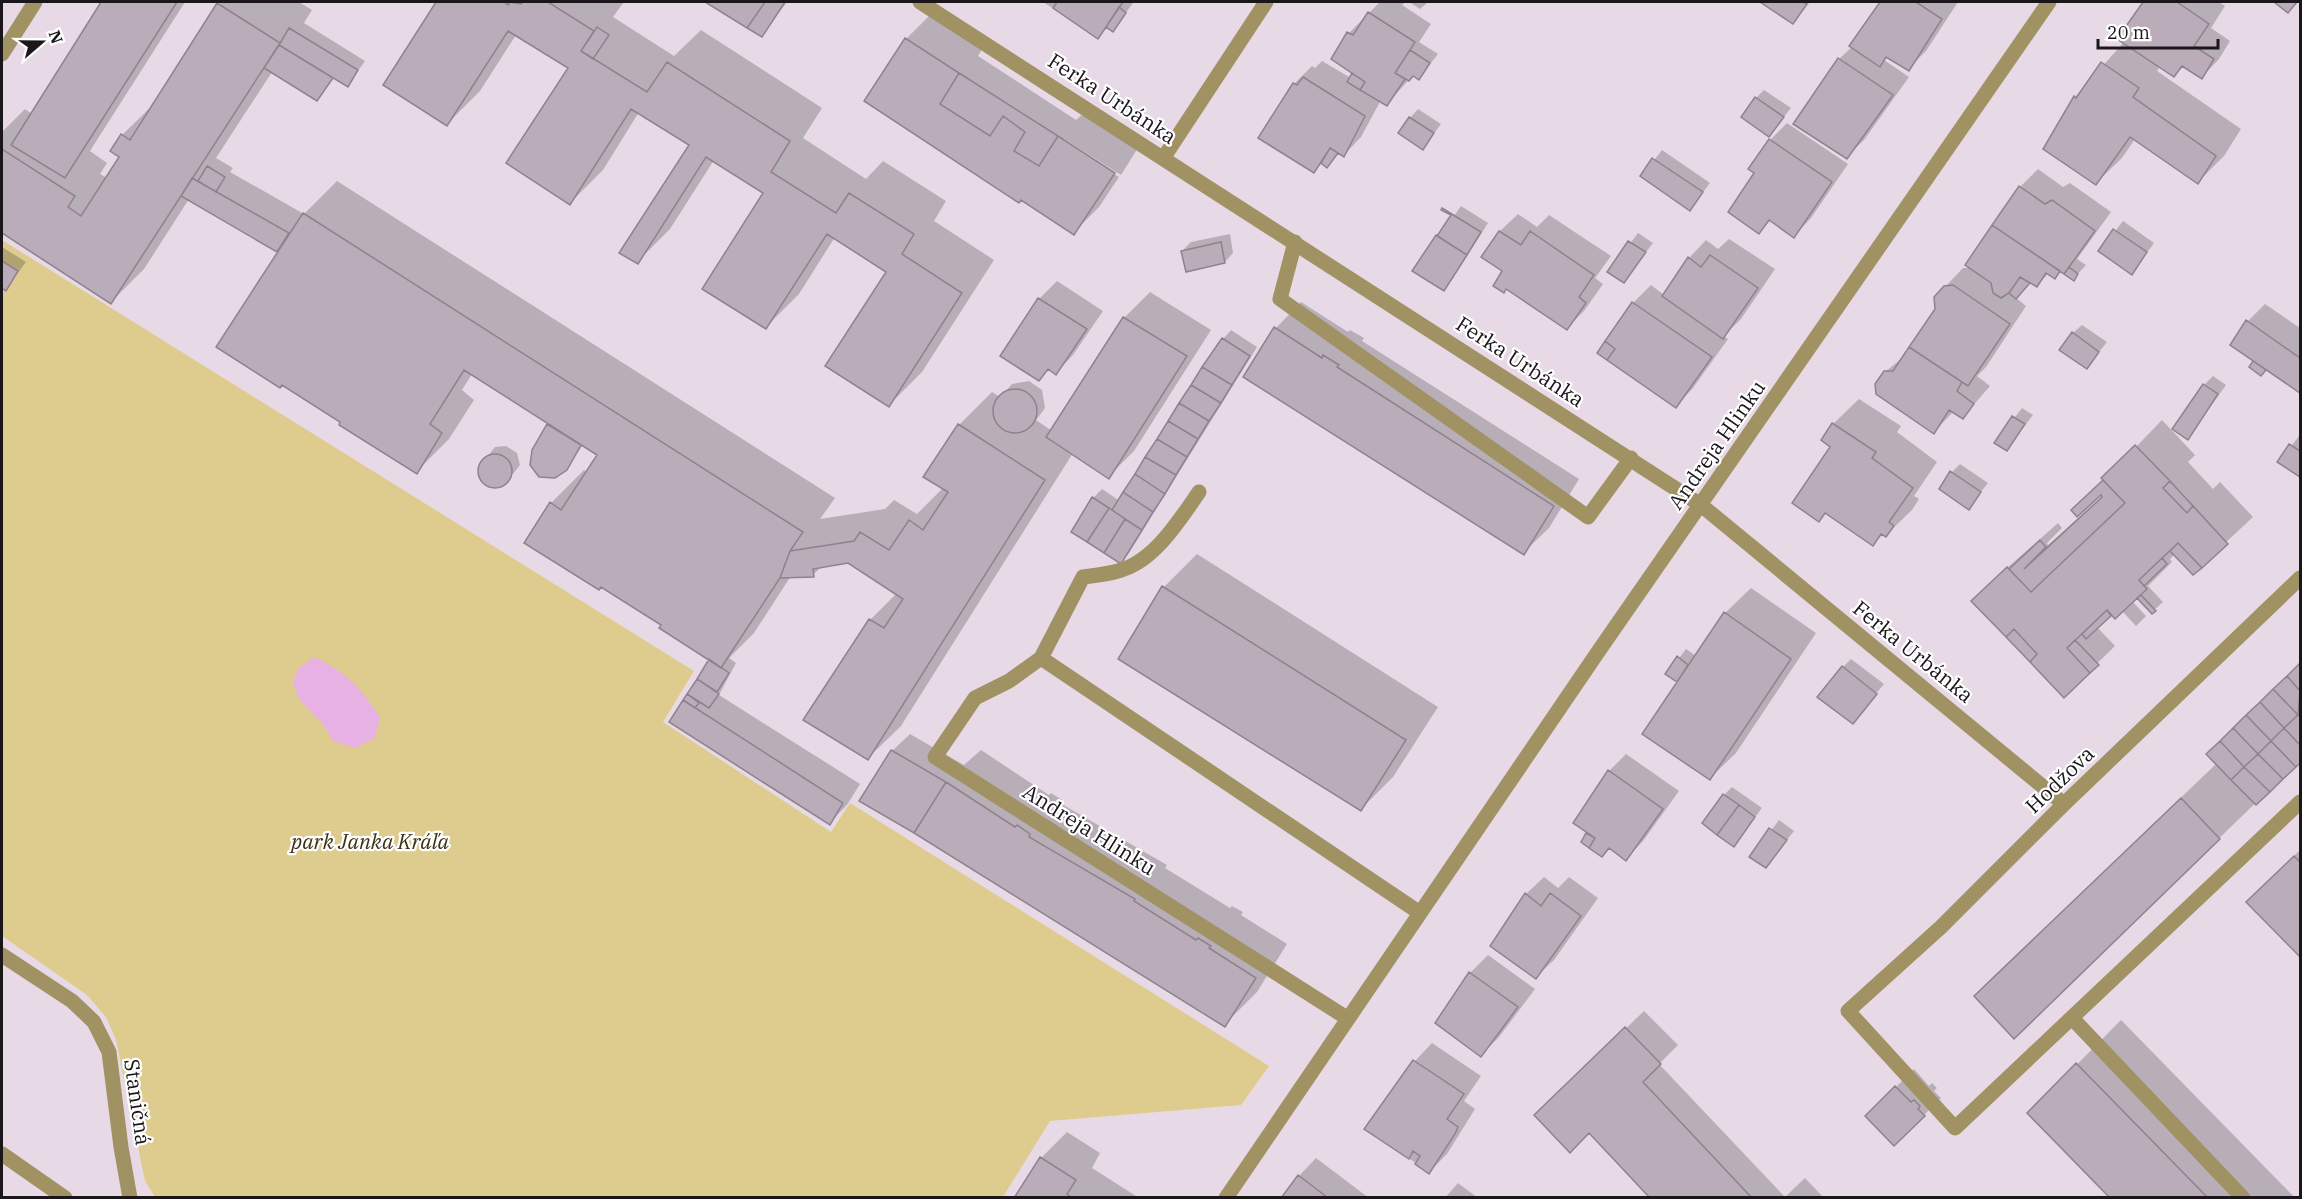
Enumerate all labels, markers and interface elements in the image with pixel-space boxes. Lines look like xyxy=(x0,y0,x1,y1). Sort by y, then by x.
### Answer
north arrow xyxy=(12,12,72,72)
scale bar xyxy=(2098,12,2218,50)
text: 20 m xyxy=(2107,21,2150,44)
text: N xyxy=(45,28,68,46)
street label: Ferka Urbánka xyxy=(1043,46,1182,150)
street label: Ferka Urbánka xyxy=(1451,309,1590,413)
street label: Andreja Hlinku xyxy=(1661,374,1771,515)
street label: Ferka Urbánka xyxy=(1847,594,1980,709)
street label: Hodžova xyxy=(2019,739,2100,819)
street label: Andreja Hlinku xyxy=(1018,777,1161,881)
park label: park Janka Kráľa xyxy=(289,827,450,855)
street label: Staničná xyxy=(118,1057,158,1147)

